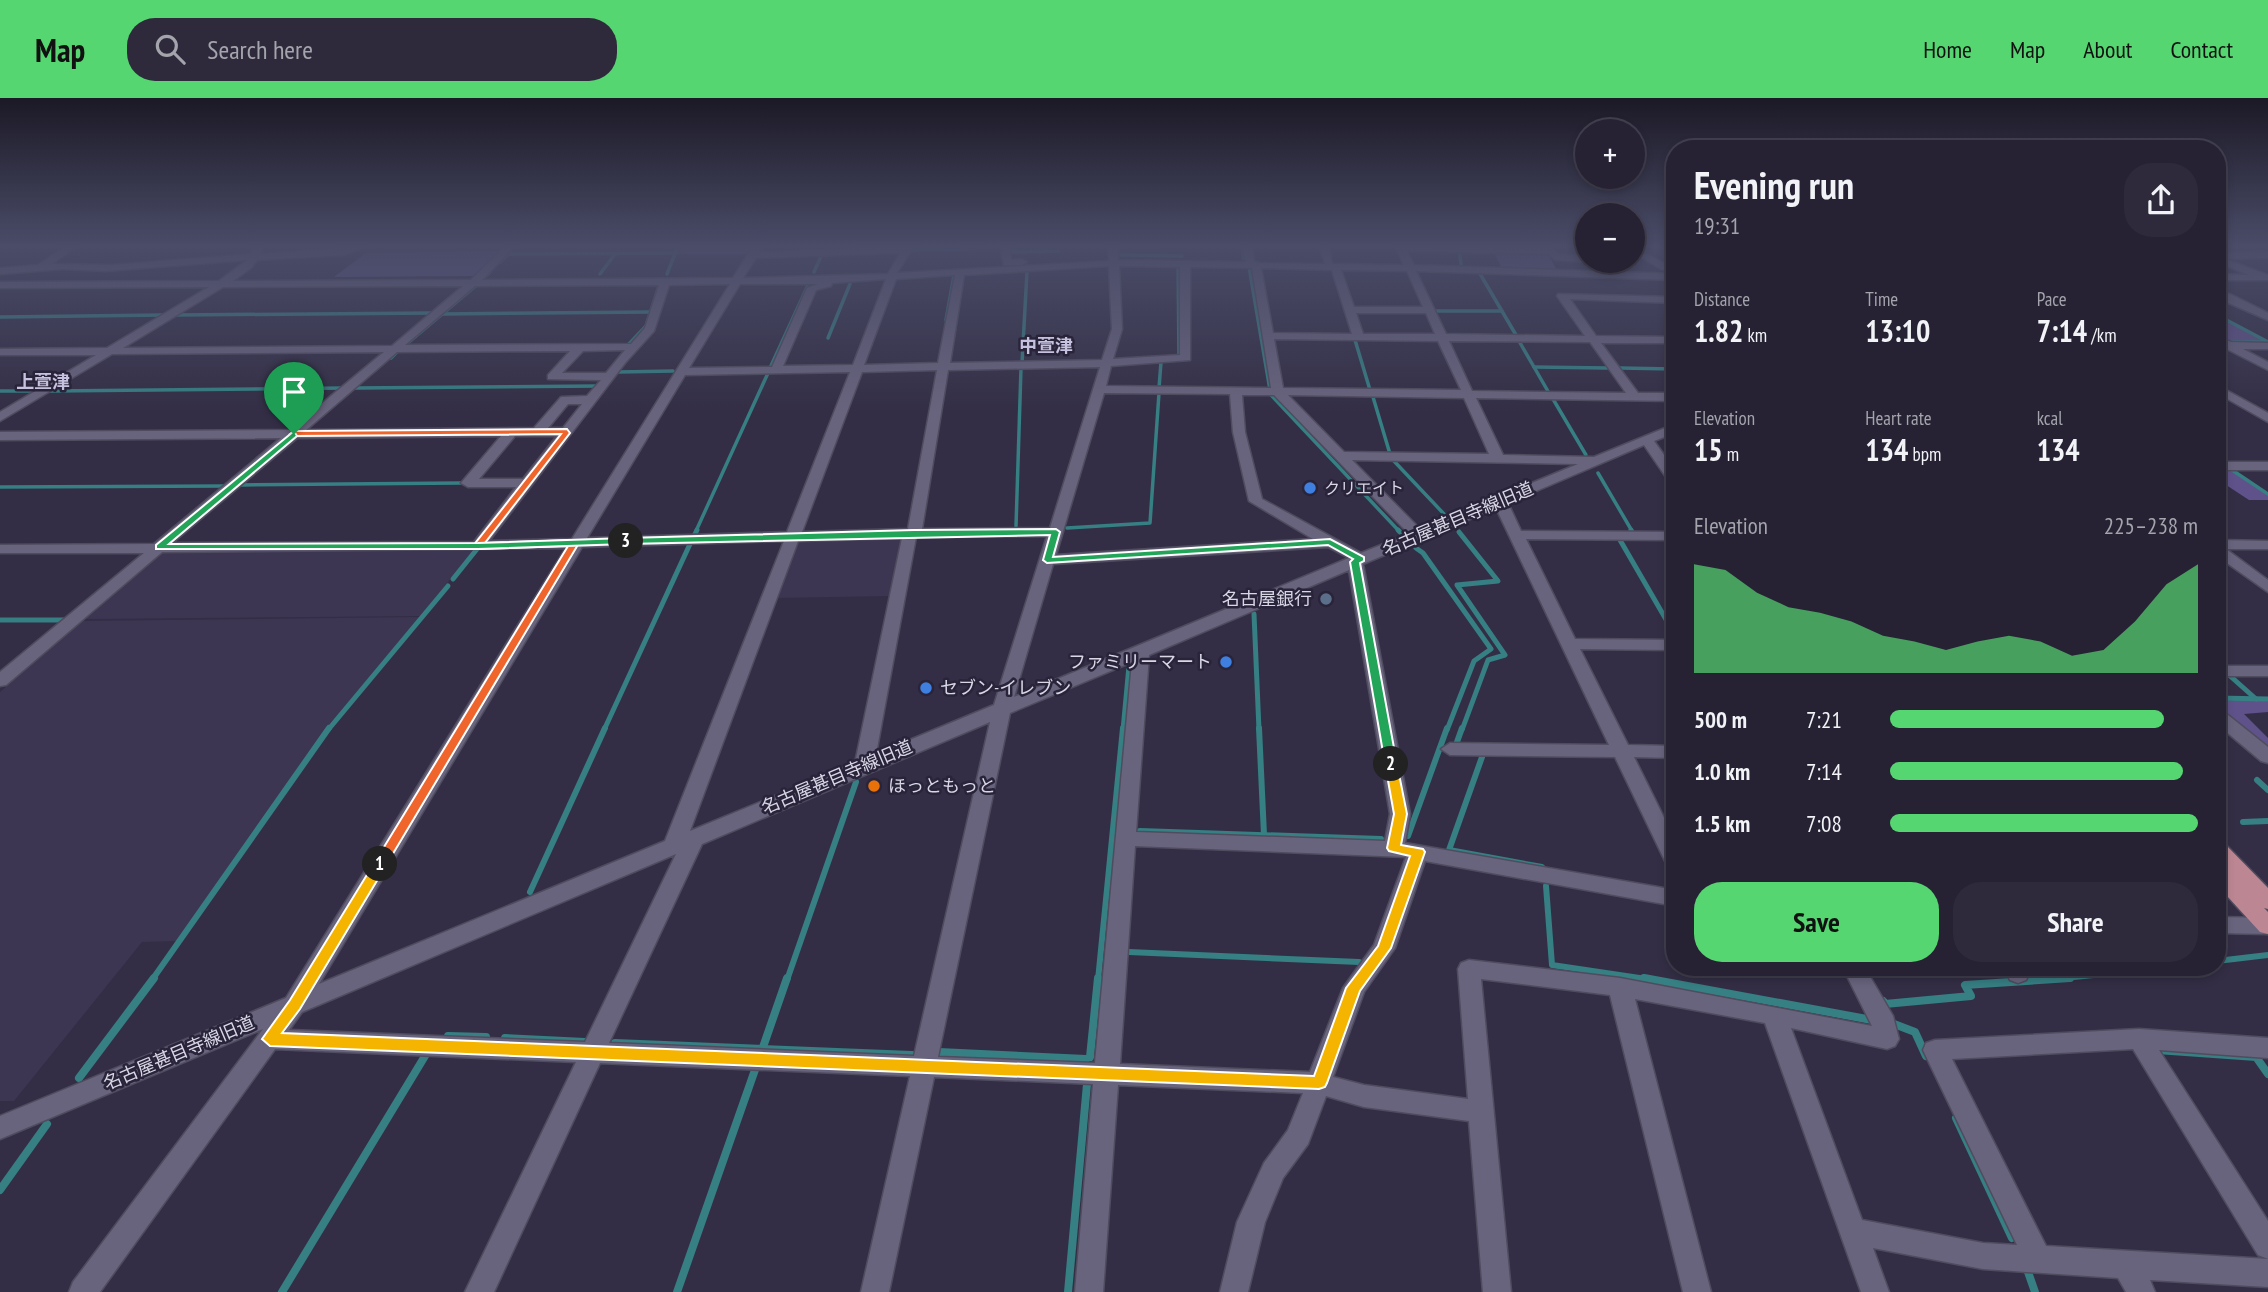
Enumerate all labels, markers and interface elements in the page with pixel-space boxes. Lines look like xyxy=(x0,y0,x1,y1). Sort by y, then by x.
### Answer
search box xyxy=(127,18,617,81)
text: Map xyxy=(35,28,85,71)
icon: search xyxy=(151,30,189,68)
text: Search here xyxy=(207,33,313,66)
text: Home xyxy=(1923,34,1972,65)
text: Map xyxy=(2010,34,2045,65)
text: About xyxy=(2083,34,2132,65)
text: Contact xyxy=(2170,34,2233,65)
map controls xyxy=(1575,119,1645,273)
button: + xyxy=(1575,119,1645,189)
text: Evening run xyxy=(1694,160,1854,209)
button: share xyxy=(2124,163,2198,237)
button: − xyxy=(1575,203,1645,273)
text: 19:31 xyxy=(1694,211,1740,240)
text: Distance xyxy=(1694,287,1750,311)
text: Time xyxy=(1865,287,1898,311)
text: Pace xyxy=(2037,287,2067,311)
text: 1.82 xyxy=(1694,311,1743,350)
text: 13:10 xyxy=(1865,311,1930,350)
text: 7:14 xyxy=(2037,311,2087,350)
text: km xyxy=(1743,323,1767,347)
text: /km xyxy=(2087,323,2117,347)
district label: 中萱津 xyxy=(1019,334,1073,357)
pin xyxy=(264,362,324,434)
district label: 上萱津 xyxy=(16,370,70,393)
icon: arrive xyxy=(275,373,313,411)
text: Elevation xyxy=(1694,406,1755,430)
text: Heart rate xyxy=(1865,406,1932,430)
text: kcal xyxy=(2037,406,2063,430)
text: 15 xyxy=(1694,430,1723,469)
text: 134 xyxy=(1865,430,1908,469)
text: 134 xyxy=(2037,430,2080,469)
text: m xyxy=(1723,442,1739,466)
text: bpm xyxy=(1908,442,1941,466)
street label: 名古屋甚目寺線旧道 xyxy=(1379,476,1537,561)
place label: クリエイト xyxy=(1324,478,1404,498)
marker: クリエイト xyxy=(1302,480,1318,496)
text: Elevation xyxy=(1694,511,1768,540)
text: 225–238 m xyxy=(2104,511,2198,540)
pin: 3 xyxy=(608,524,644,558)
text: 3 xyxy=(621,528,630,552)
place label: 名古屋銀行 xyxy=(1222,587,1312,610)
marker: 名古屋銀行 xyxy=(1318,591,1334,607)
place label: ファミリーマート xyxy=(1068,650,1212,673)
marker: ファミリーマート xyxy=(1218,654,1234,670)
place label: セブン-イレブン xyxy=(940,676,1071,699)
marker: セブン-イレブン xyxy=(918,680,934,696)
text: 500 m xyxy=(1694,705,1747,734)
text: 7:21 xyxy=(1806,705,1842,734)
street label: 名古屋甚目寺線旧道 xyxy=(758,734,916,819)
pin: 2 xyxy=(1374,746,1408,782)
text: 2 xyxy=(1386,751,1395,775)
text: 1.0 km xyxy=(1694,757,1750,786)
text: 7:14 xyxy=(1806,757,1842,786)
place label: ほっともっと xyxy=(888,774,996,797)
marker: ほっともっと xyxy=(866,778,882,794)
text: 1.5 km xyxy=(1694,809,1750,838)
text: 7:08 xyxy=(1806,809,1842,838)
pin: 1 xyxy=(362,846,398,882)
text: 1 xyxy=(375,851,384,875)
button: Save xyxy=(1694,882,1939,962)
button: Share xyxy=(1953,882,2198,962)
street label: 名古屋甚目寺線旧道 xyxy=(100,1010,258,1095)

